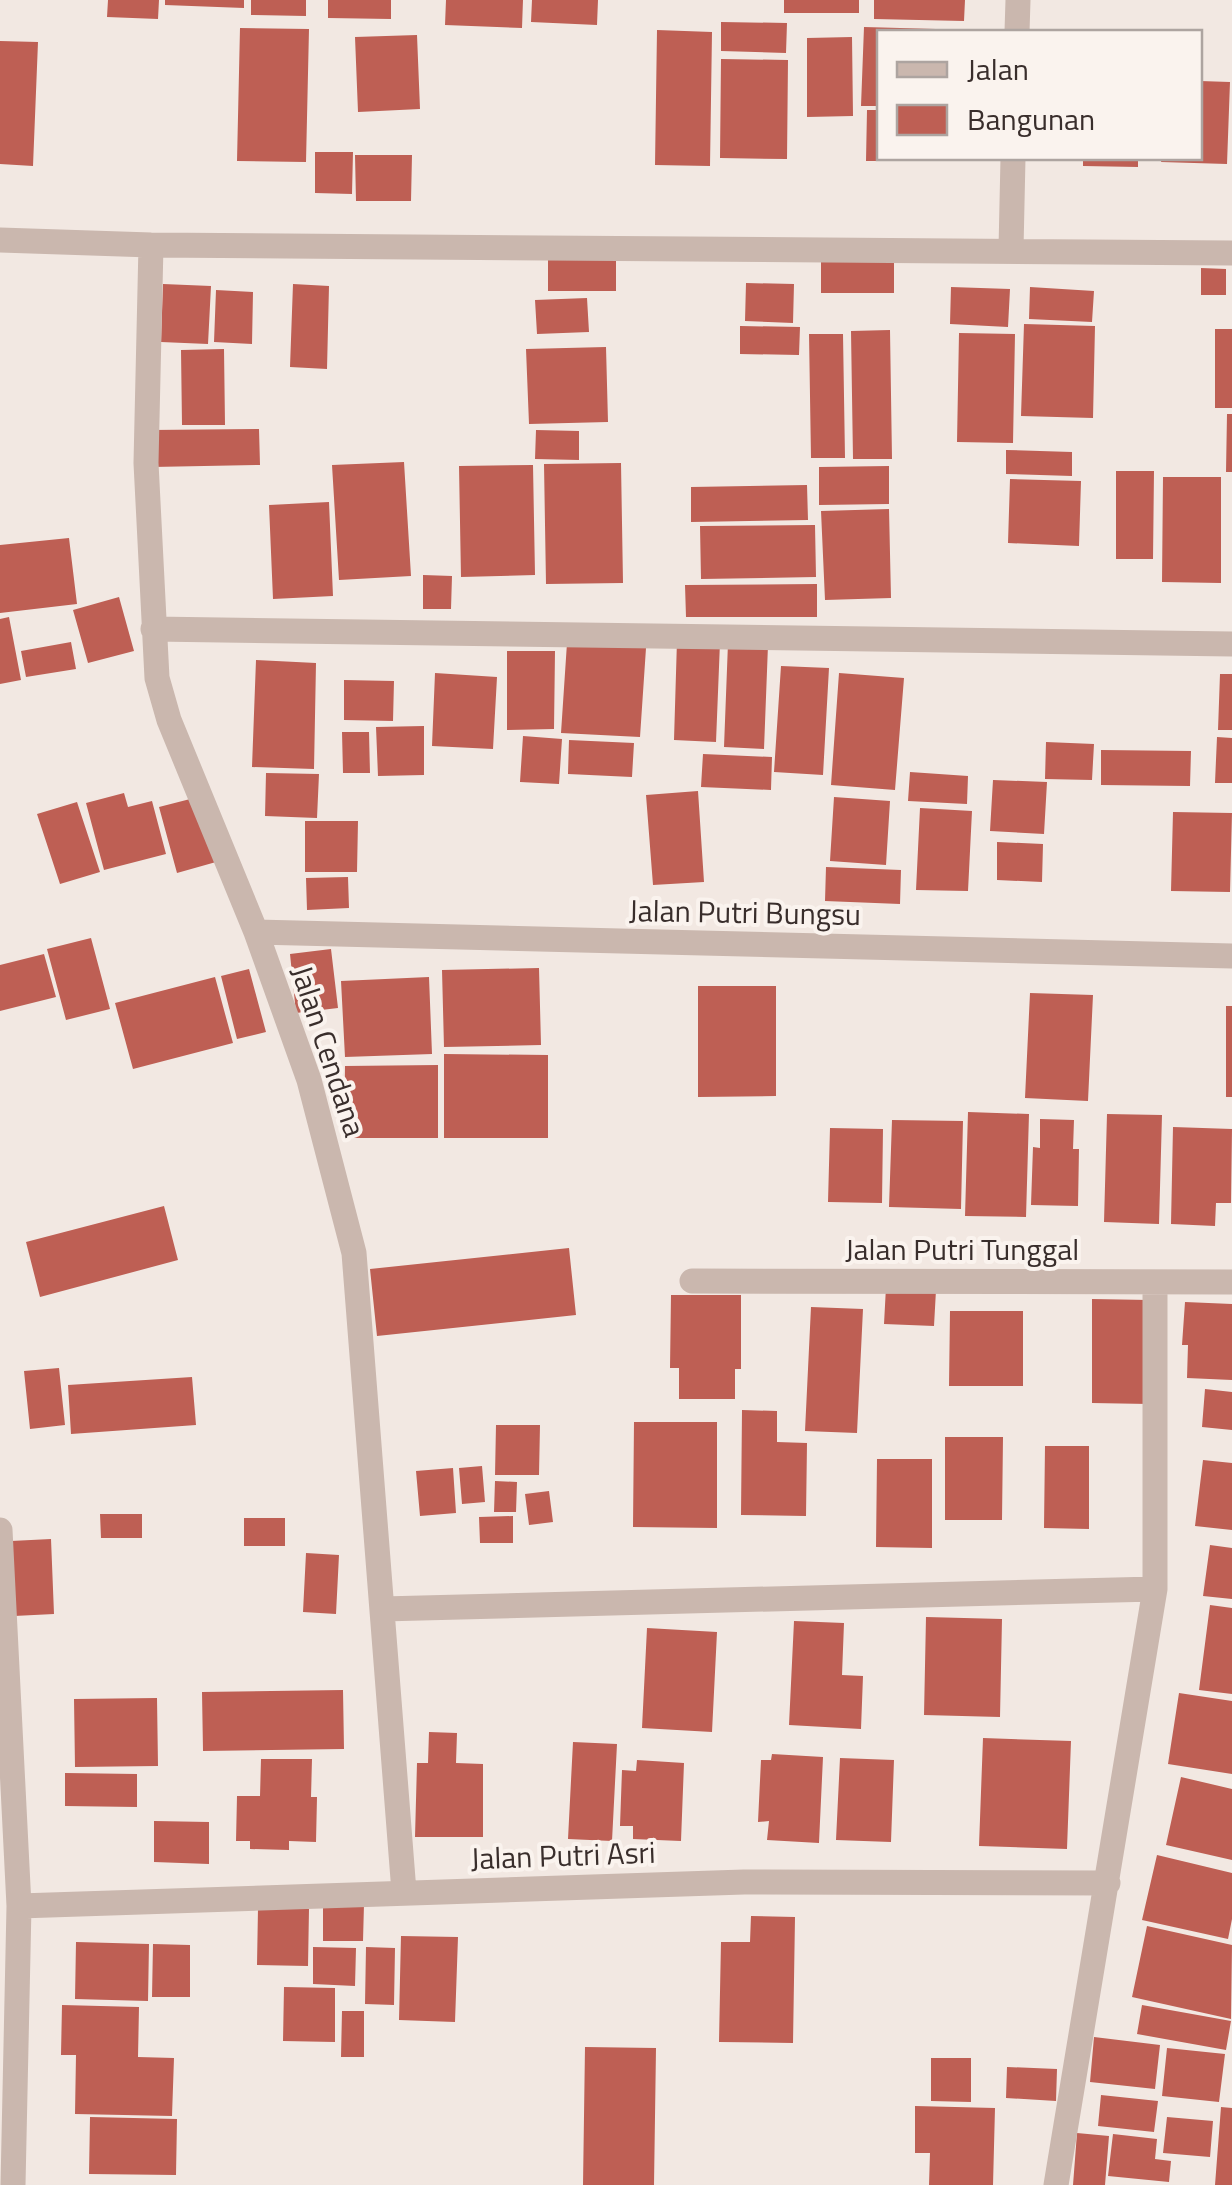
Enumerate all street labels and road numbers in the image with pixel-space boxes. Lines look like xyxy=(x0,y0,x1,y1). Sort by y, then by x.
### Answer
street label: Jalan Putri Bungsu xyxy=(629,887,861,937)
street label: Jalan Cendana xyxy=(280,959,378,1143)
street label: Jalan Putri Tunggal xyxy=(845,1226,1079,1272)
street label: Jalan Putri Asri xyxy=(470,1829,656,1881)

